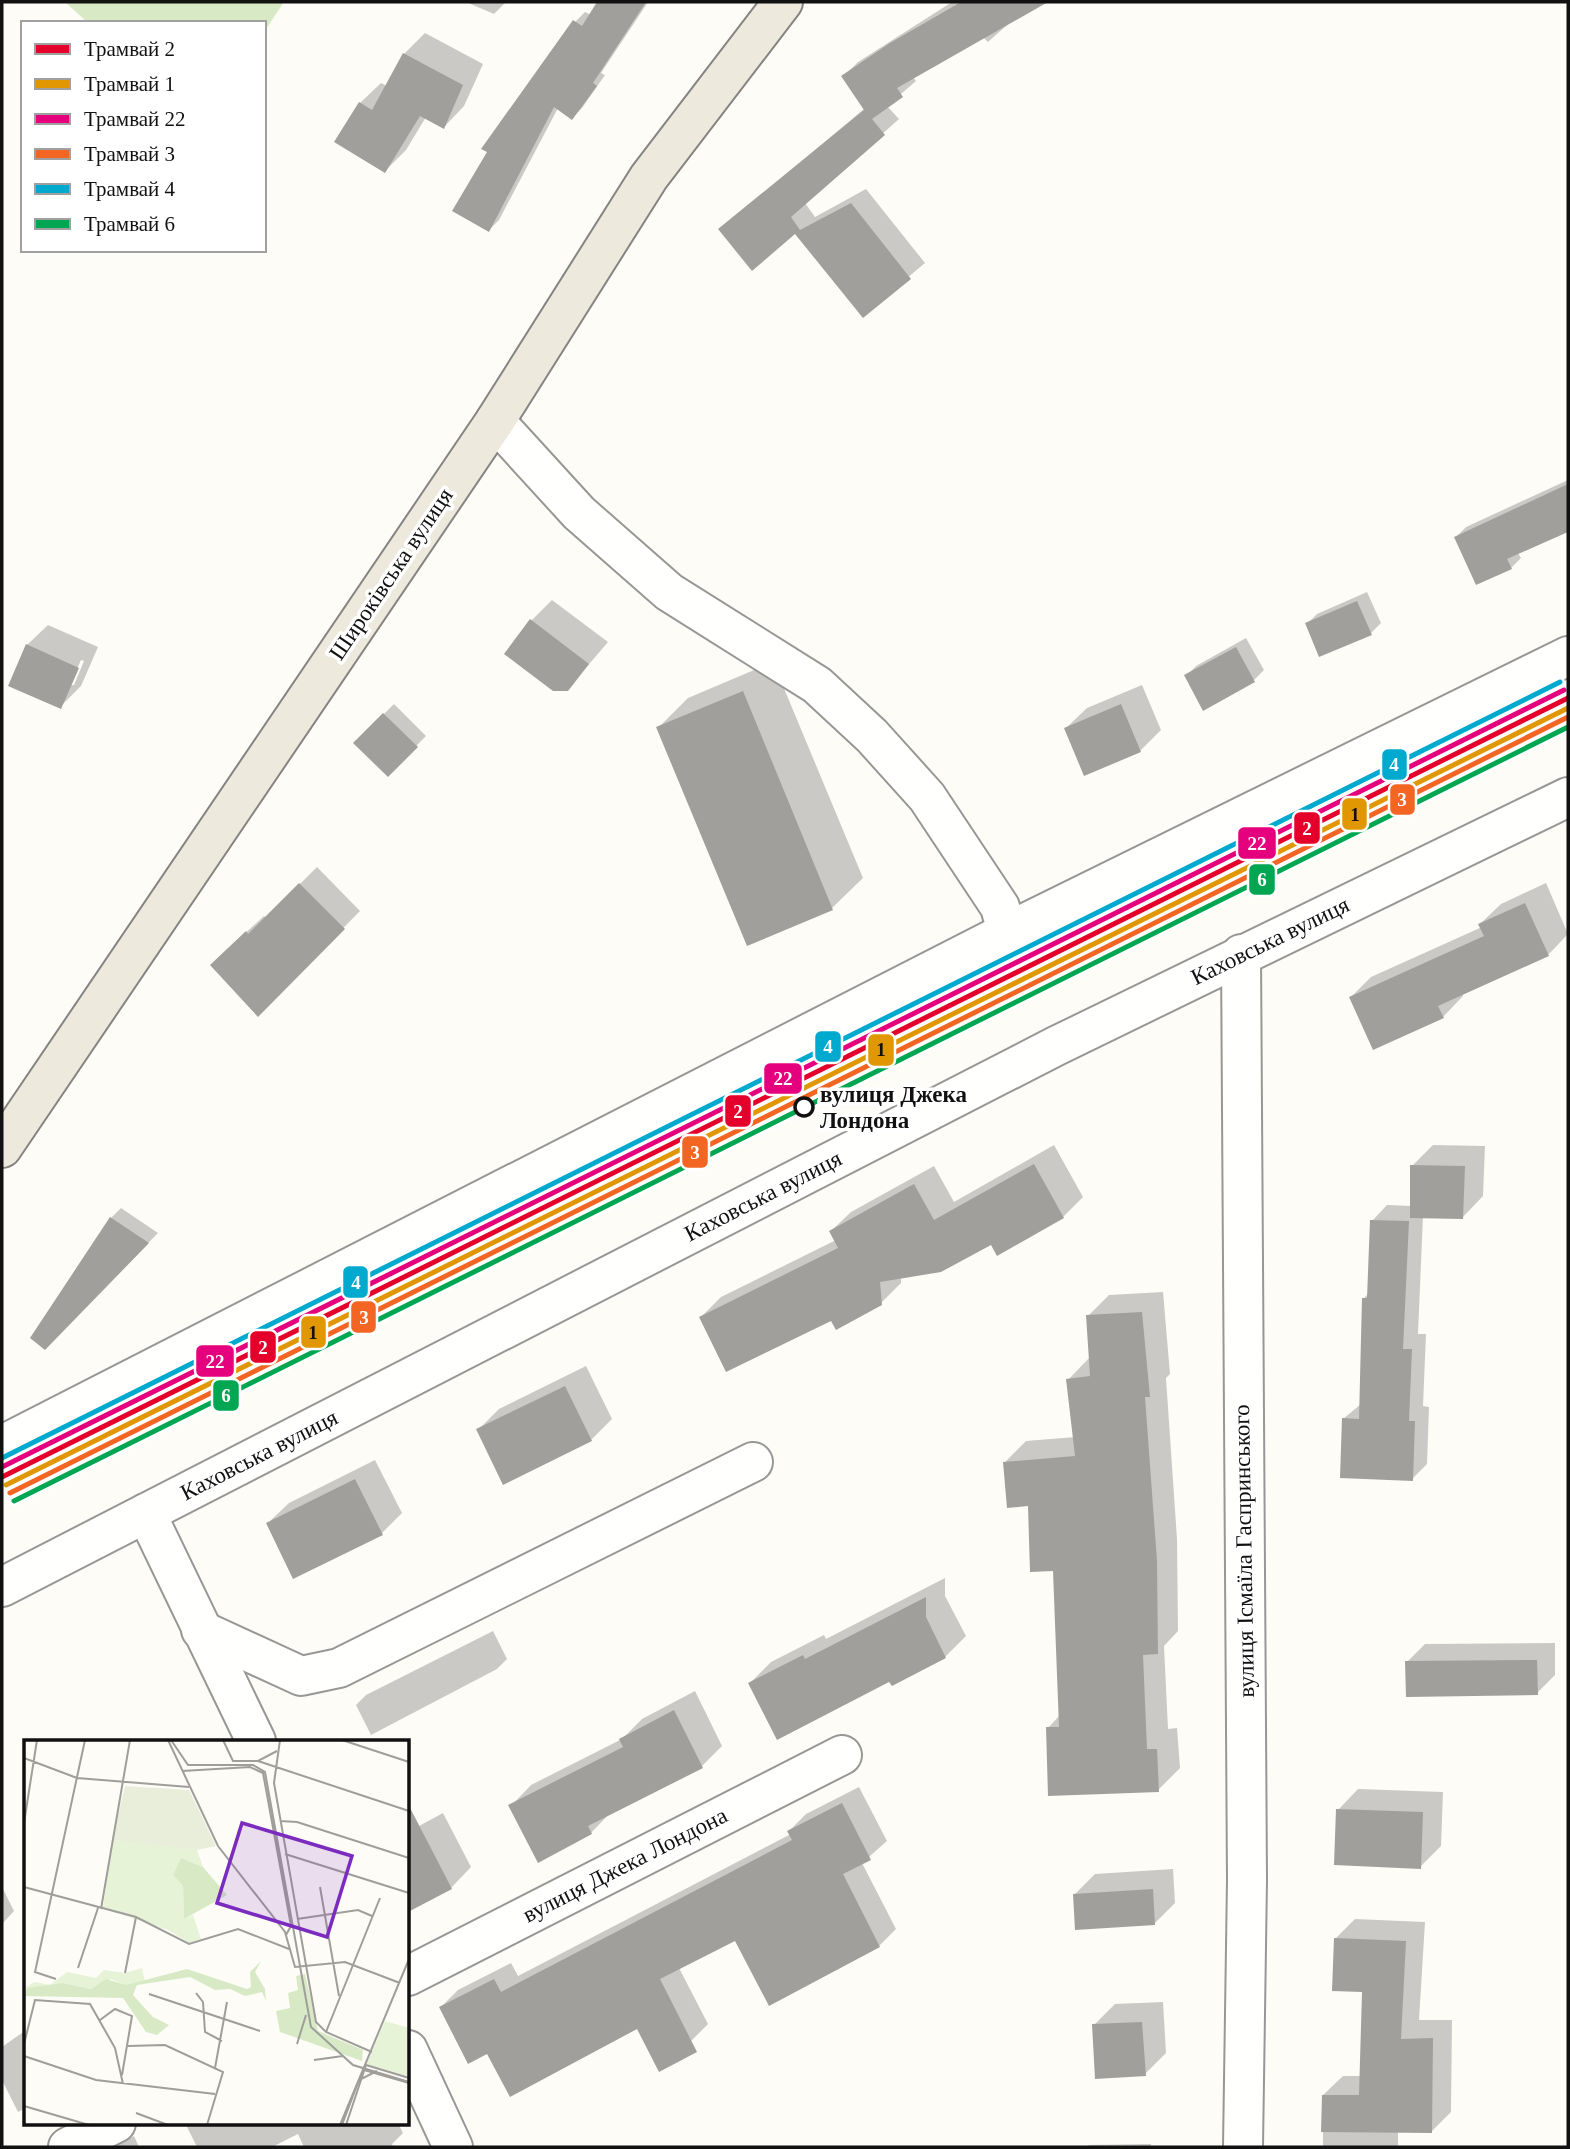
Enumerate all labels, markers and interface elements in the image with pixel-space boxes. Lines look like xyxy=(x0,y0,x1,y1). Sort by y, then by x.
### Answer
legend xyxy=(21,21,266,252)
text: Трамвай 2 xyxy=(84,37,175,61)
text: Трамвай 1 xyxy=(84,72,175,96)
text: Трамвай 22 xyxy=(84,107,186,131)
text: Трамвай 3 xyxy=(84,142,175,166)
text: Трамвай 4 xyxy=(84,177,176,201)
text: Трамвай 6 xyxy=(84,212,175,236)
street label: Широківська вулиця xyxy=(324,483,458,665)
line badge: 4 xyxy=(1381,748,1408,781)
text: 4 xyxy=(1389,754,1399,775)
line badge: 3 xyxy=(1389,783,1416,816)
text: 3 xyxy=(1397,789,1407,810)
line badge: 1 xyxy=(1341,797,1368,831)
text: 1 xyxy=(1350,804,1360,825)
line badge: 2 xyxy=(1293,811,1321,845)
text: 2 xyxy=(1302,818,1312,839)
line badge: 22 xyxy=(1237,826,1277,860)
text: 22 xyxy=(1248,833,1267,854)
line badge: 6 xyxy=(1248,863,1276,896)
text: 6 xyxy=(1257,869,1267,890)
street label: Каховська вулиця xyxy=(1187,892,1354,990)
line badge: 4 xyxy=(814,1030,842,1063)
line badge: 1 xyxy=(867,1033,895,1067)
text: 4 xyxy=(823,1036,833,1057)
text: 1 xyxy=(876,1039,886,1060)
line badge: 22 xyxy=(763,1062,803,1095)
text: 22 xyxy=(774,1068,793,1089)
place label: вулиця Джека Лондона xyxy=(820,1082,967,1133)
line badge: 2 xyxy=(724,1094,752,1128)
marker: вулиця Джека Лондона xyxy=(794,1097,814,1117)
text: 2 xyxy=(733,1101,743,1122)
line badge: 3 xyxy=(681,1135,709,1169)
text: 3 xyxy=(690,1142,700,1163)
street label: Каховська вулиця xyxy=(680,1145,846,1246)
line badge: 4 xyxy=(342,1265,369,1299)
text: 4 xyxy=(351,1272,361,1293)
line badge: 3 xyxy=(350,1300,377,1334)
text: 3 xyxy=(359,1307,369,1328)
line badge: 1 xyxy=(300,1315,327,1349)
text: 1 xyxy=(308,1322,318,1343)
line badge: 2 xyxy=(249,1330,277,1364)
text: 2 xyxy=(258,1337,268,1358)
line badge: 22 xyxy=(195,1344,235,1378)
text: 22 xyxy=(206,1351,225,1372)
line badge: 6 xyxy=(212,1379,240,1412)
text: 6 xyxy=(221,1385,231,1406)
street label: Каховська вулиця xyxy=(176,1404,342,1505)
street label: вулиця Ісмаїла Гаспринського xyxy=(1229,1404,1259,1698)
inset map xyxy=(24,1740,410,2124)
street label: вулиця Джека Лондона xyxy=(519,1803,731,1927)

